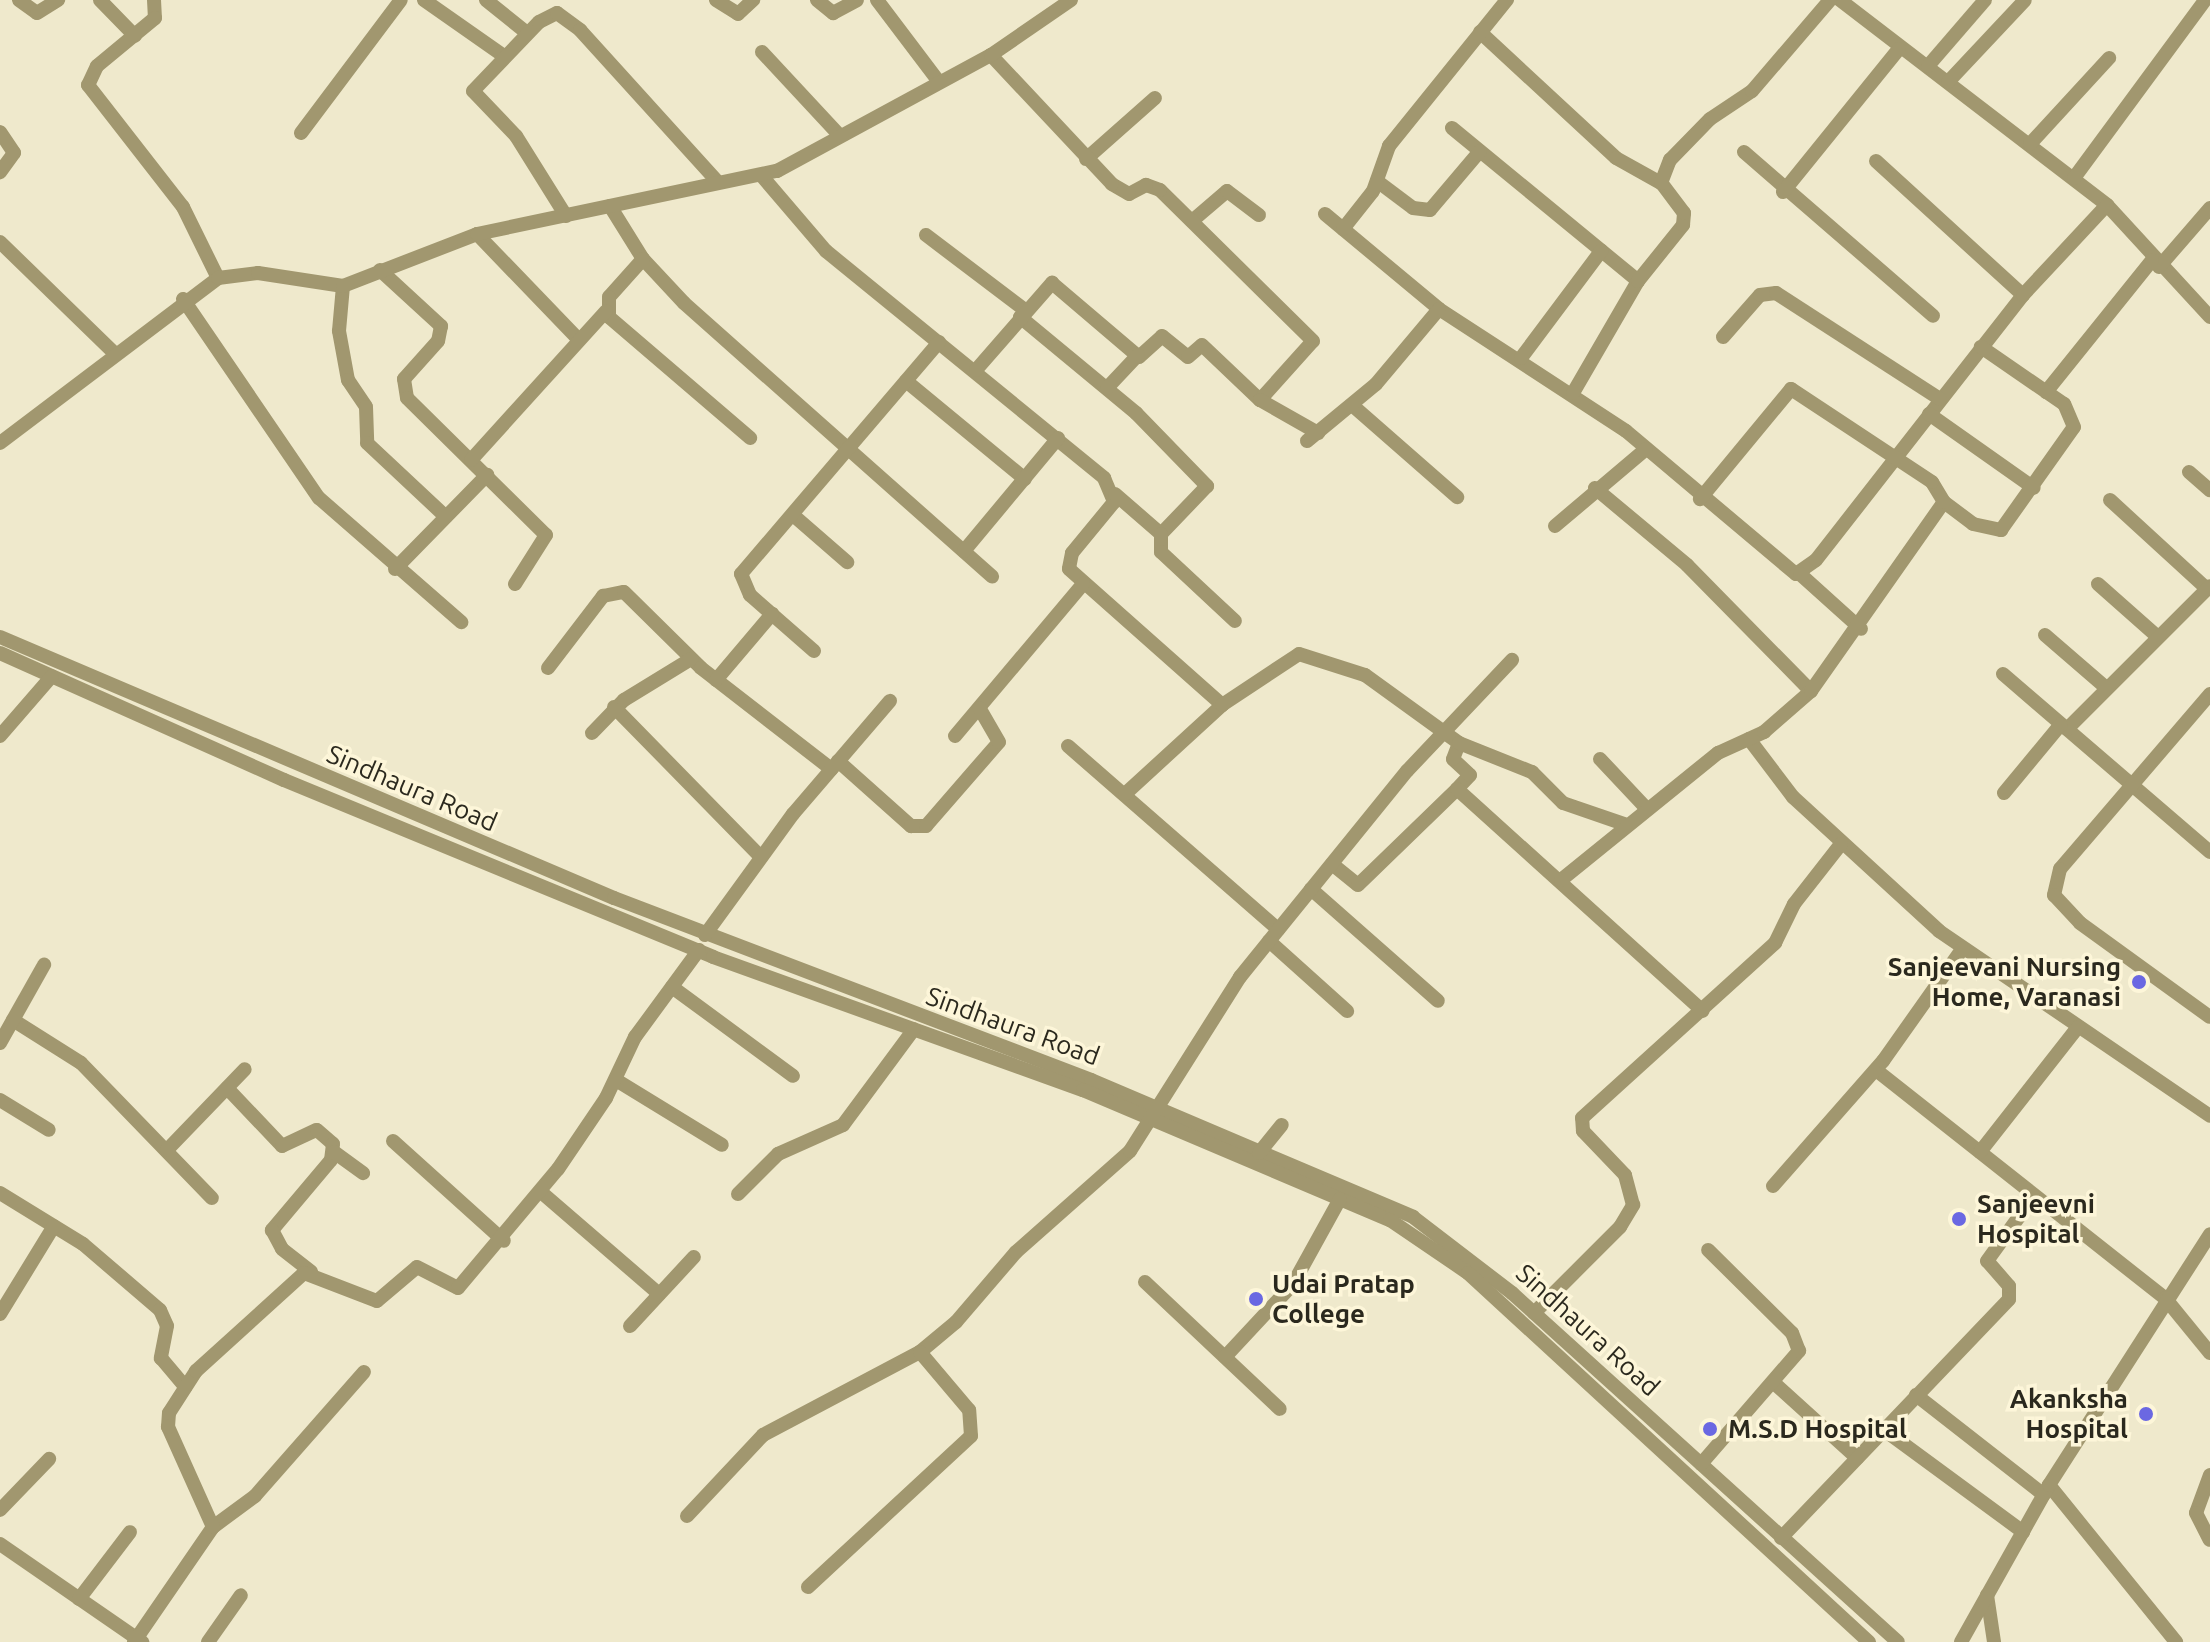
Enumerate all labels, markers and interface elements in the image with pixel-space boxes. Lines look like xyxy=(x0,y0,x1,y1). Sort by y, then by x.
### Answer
street label: Sindhaura Road xyxy=(322,738,502,838)
place label: Sanjeevani Nursing Home, Varanasi xyxy=(1888,951,2121,1012)
marker: Sanjeevani Nursing Home, Varanasi xyxy=(2128,971,2150,993)
street label: Sindhaura Road xyxy=(922,980,1104,1072)
place label: Sanjeevni Hospital xyxy=(1977,1188,2095,1250)
marker: Sanjeevni Hospital xyxy=(1948,1208,1970,1230)
street label: Sindhaura Road xyxy=(1510,1257,1666,1403)
place label: Udai Pratap College xyxy=(1272,1268,1415,1330)
marker: Udai Pratap College xyxy=(1247,1290,1265,1308)
place label: Akanksha Hospital xyxy=(2010,1383,2128,1444)
marker: Akanksha Hospital xyxy=(2135,1403,2157,1425)
place label: M.S.D Hospital xyxy=(1728,1413,1907,1445)
marker: M.S.D Hospital xyxy=(1699,1418,1721,1440)

